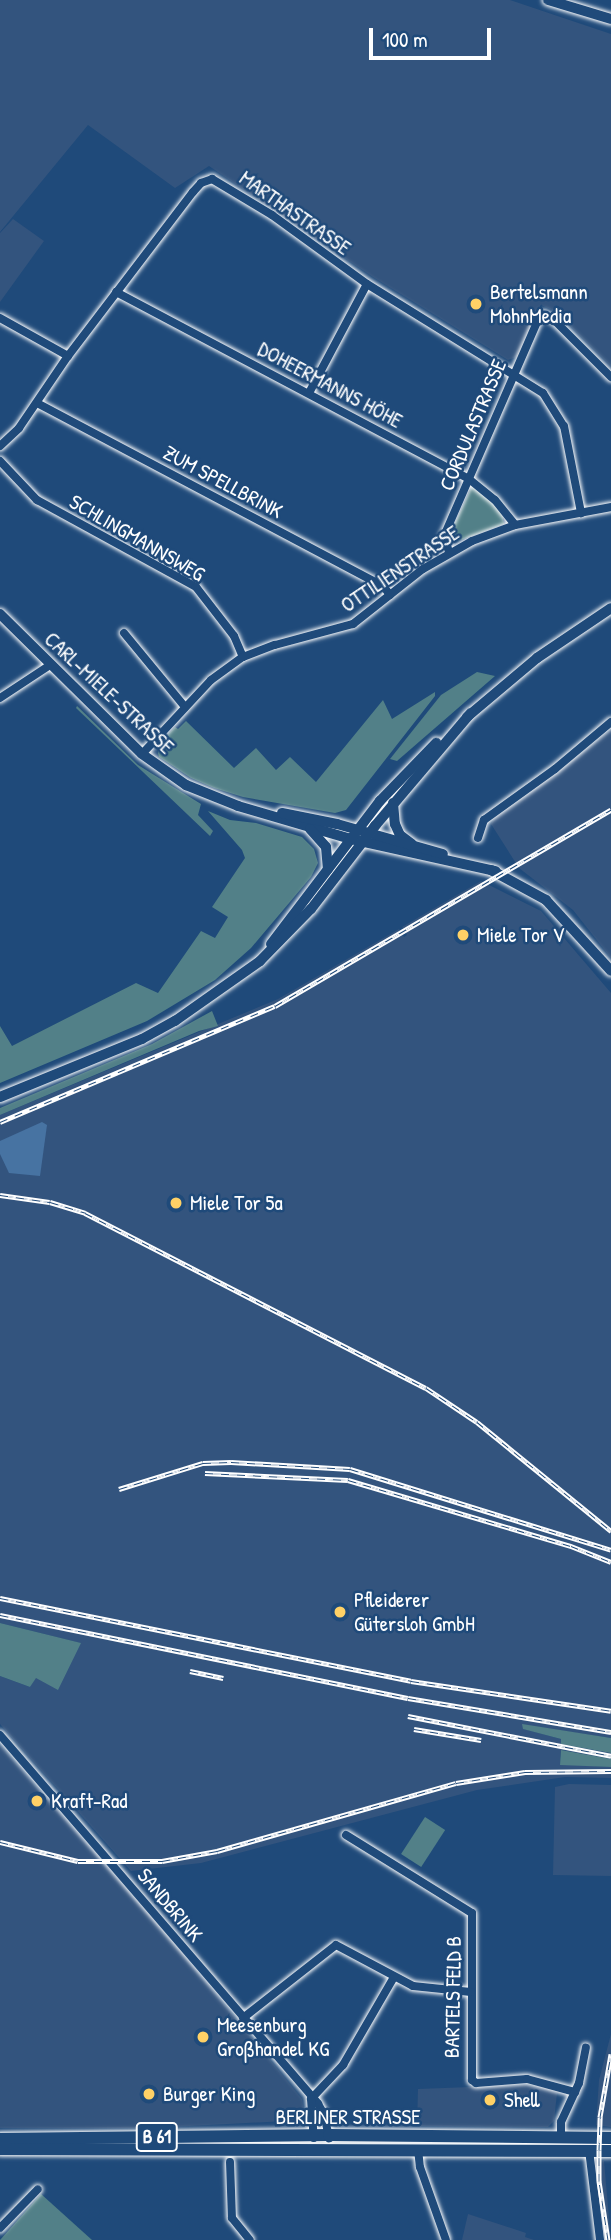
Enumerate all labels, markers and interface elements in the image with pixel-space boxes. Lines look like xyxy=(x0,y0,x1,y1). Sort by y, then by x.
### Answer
scale bar xyxy=(373,14,496,58)
text: 100 m xyxy=(382,25,428,54)
street label: MARTHASTRASSE xyxy=(235,165,355,261)
place label: Bertelsmann MohnMedia xyxy=(490,279,588,329)
marker: Bertelsmann MohnMedia xyxy=(468,296,484,312)
street label: DOHEERMANNS HÖHE xyxy=(254,336,406,434)
street label: CORDULASTRASSE xyxy=(434,356,512,494)
street label: ZUM SPELLBRINK xyxy=(159,440,287,524)
street label: SCHLINGMANNSWEG xyxy=(65,489,209,587)
street label: OTTILIENSTRASSE xyxy=(336,520,464,618)
street label: CARL-MIELE-STRASSE xyxy=(39,627,179,759)
place label: Miele Tor V xyxy=(477,922,564,948)
marker: Miele Tor V xyxy=(455,927,471,943)
place label: Miele Tor 5a xyxy=(190,1190,283,1216)
marker: Miele Tor 5a xyxy=(168,1195,184,1211)
place label: Pfleiderer Gütersloh GmbH xyxy=(354,1587,475,1637)
marker: Pfleiderer Gütersloh GmbH xyxy=(332,1604,348,1620)
place label: Kraft-Rad xyxy=(51,1788,128,1814)
marker: Kraft-Rad xyxy=(29,1793,45,1809)
street label: SANDBRINK xyxy=(132,1863,208,1947)
street label: BARTELS FELD B xyxy=(439,1936,467,2058)
place label: Meesenburg Großhandel KG xyxy=(217,2012,329,2062)
marker: Meesenburg Großhandel KG xyxy=(195,2029,211,2045)
place label: Burger King xyxy=(163,2081,255,2107)
marker: Burger King xyxy=(141,2086,157,2102)
place label: Shell xyxy=(504,2087,540,2113)
marker: Shell xyxy=(482,2092,498,2108)
street label: BERLINER STRASSE xyxy=(276,2104,420,2130)
road number: B 61 xyxy=(134,2122,180,2152)

